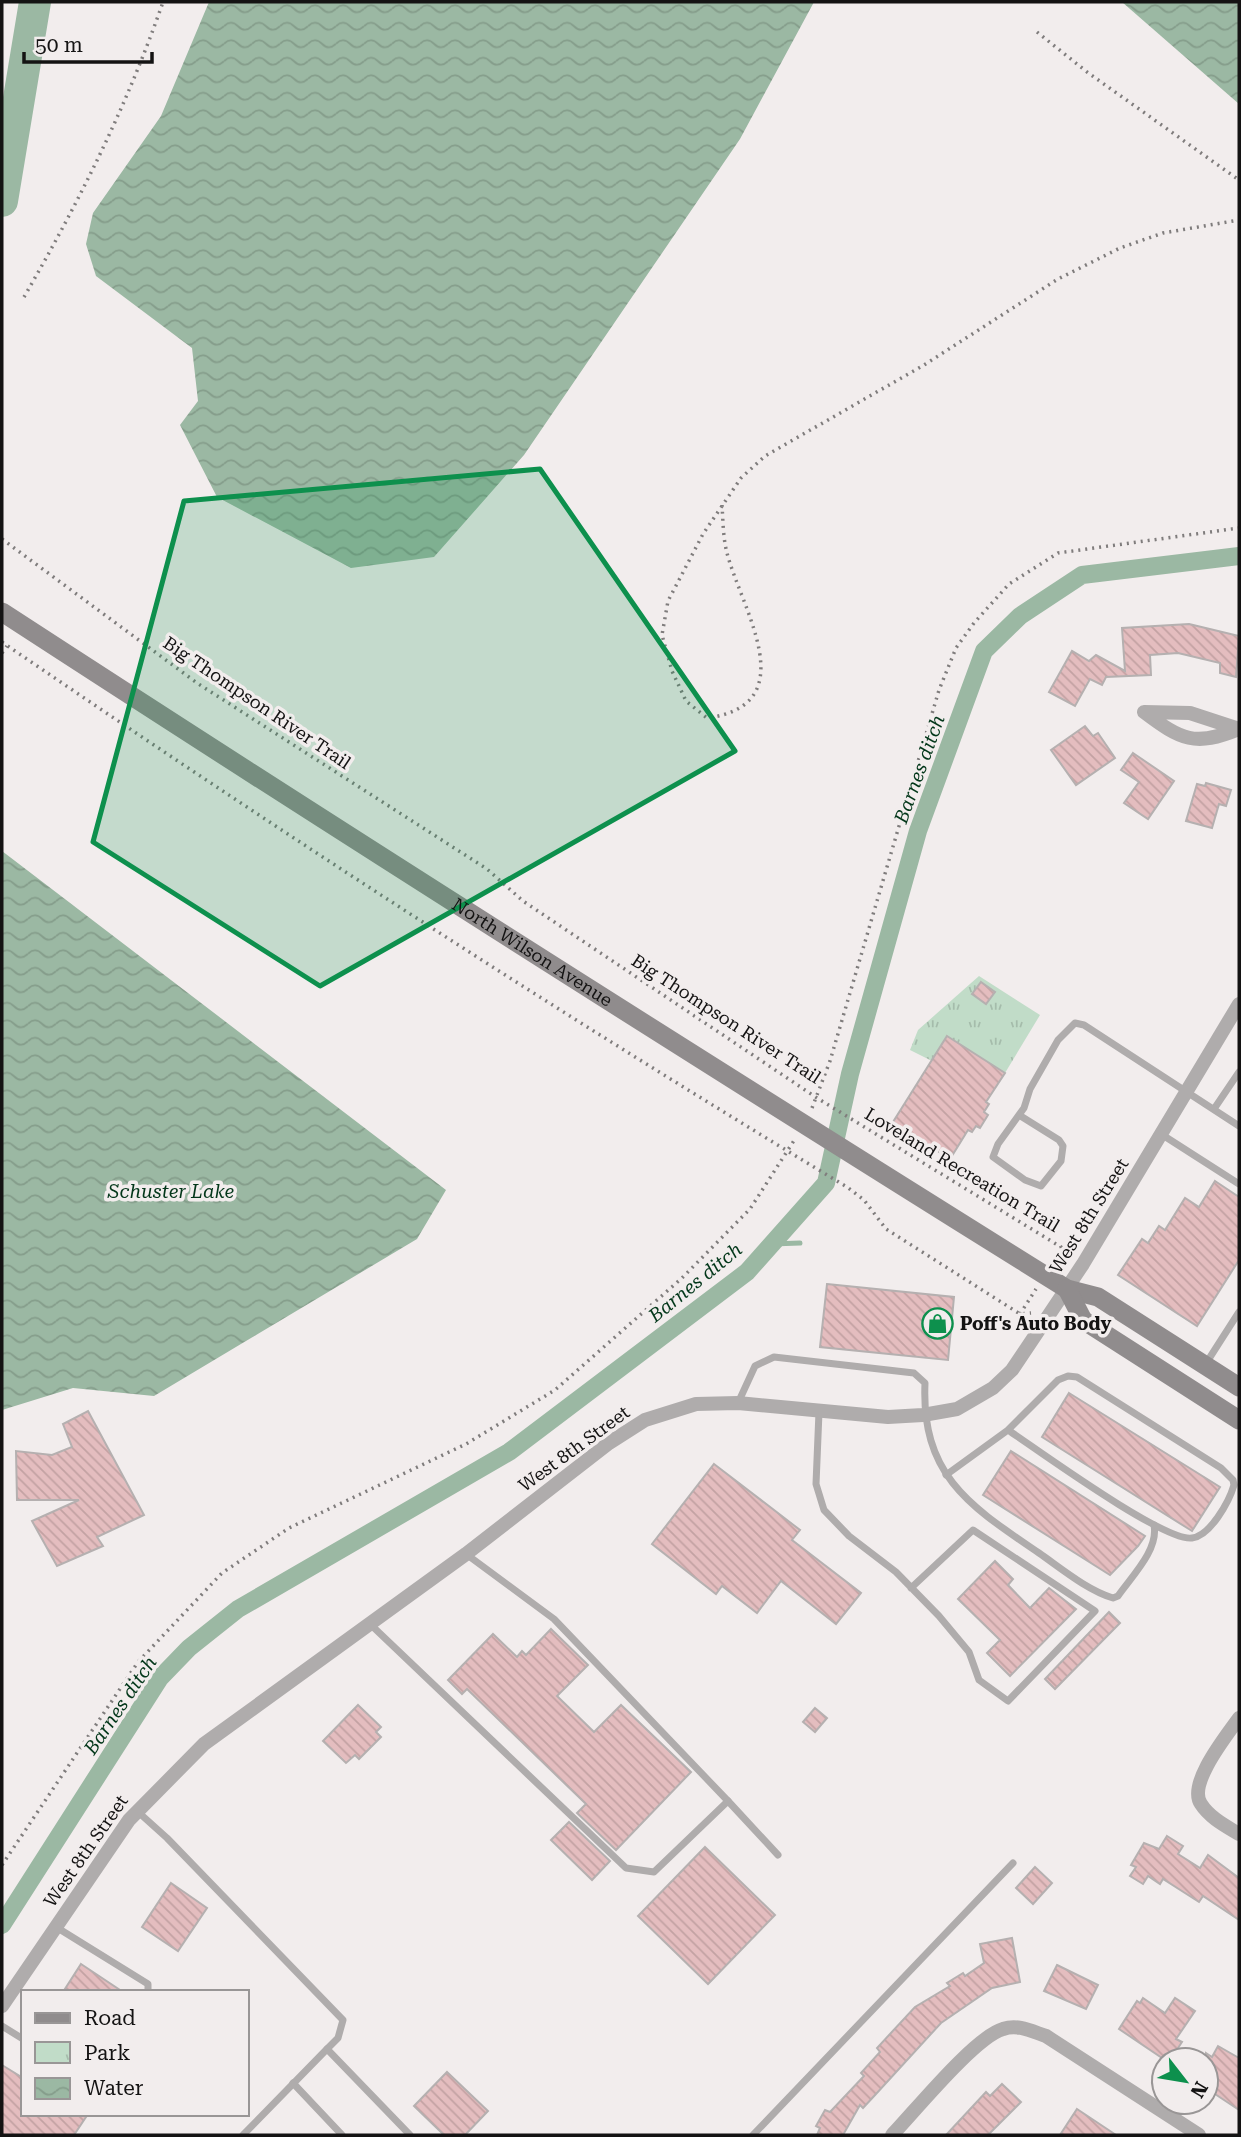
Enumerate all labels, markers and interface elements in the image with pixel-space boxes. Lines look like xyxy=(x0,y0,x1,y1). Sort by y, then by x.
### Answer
scale bar xyxy=(24,21,152,65)
text: 50 m xyxy=(35,33,83,57)
street label: Big Thompson River Trail xyxy=(160,632,355,773)
water label: Barnes ditch xyxy=(889,712,950,827)
street label: North Wilson Avenue xyxy=(448,893,617,1011)
street label: Big Thompson River Trail xyxy=(628,949,825,1088)
street label: Loveland Recreation Trail xyxy=(861,1103,1064,1236)
street label: West 8th Street xyxy=(1045,1154,1133,1277)
water label: Schuster Lake xyxy=(107,1180,235,1203)
water label: Barnes ditch xyxy=(643,1238,747,1328)
shop icon: Poff's Auto Body xyxy=(920,1307,954,1341)
place label: Poff's Auto Body xyxy=(960,1313,1111,1334)
street label: West 8th Street xyxy=(514,1401,633,1496)
water label: Barnes ditch xyxy=(79,1652,162,1760)
street label: West 8th Street xyxy=(39,1790,132,1911)
legend xyxy=(21,1990,248,2116)
text: Road xyxy=(84,2006,136,2030)
text: Park xyxy=(84,2041,130,2065)
north arrow xyxy=(1150,2046,1220,2116)
text: Water xyxy=(84,2076,144,2100)
text: N xyxy=(1185,2077,1213,2102)

